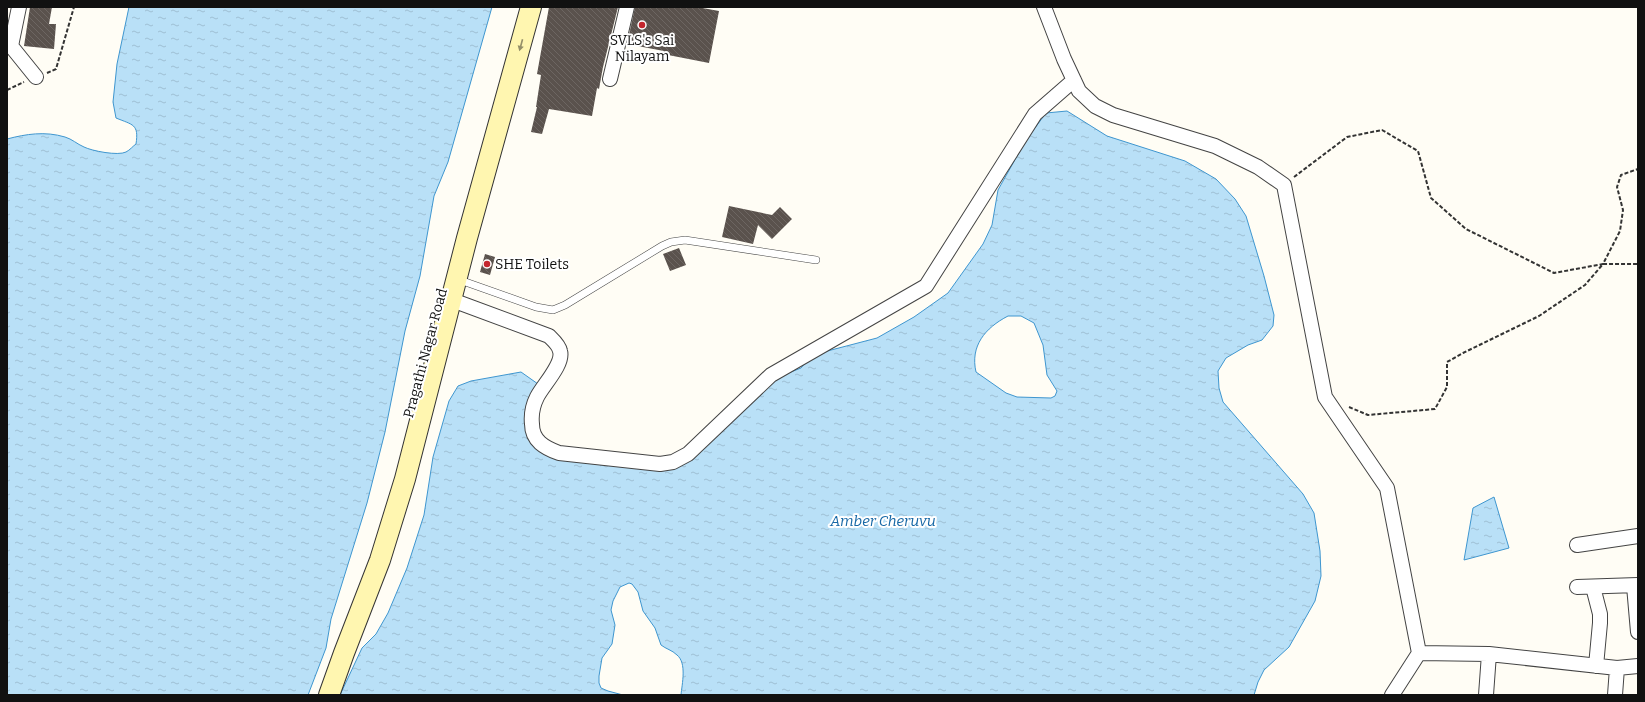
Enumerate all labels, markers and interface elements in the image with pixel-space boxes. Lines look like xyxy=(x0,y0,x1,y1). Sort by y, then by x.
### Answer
marker: SVLS's Sai Nilayam xyxy=(637,20,647,30)
place label: SVLS's Sai Nilayam xyxy=(610,32,674,65)
one-way arrow xyxy=(518,39,524,51)
place label: SHE Toilets xyxy=(495,256,569,273)
marker: SHE Toilets xyxy=(482,259,492,269)
street label: Pragathi Nagar Road xyxy=(400,287,451,420)
water label: Amber Cheruvu xyxy=(829,512,936,530)

